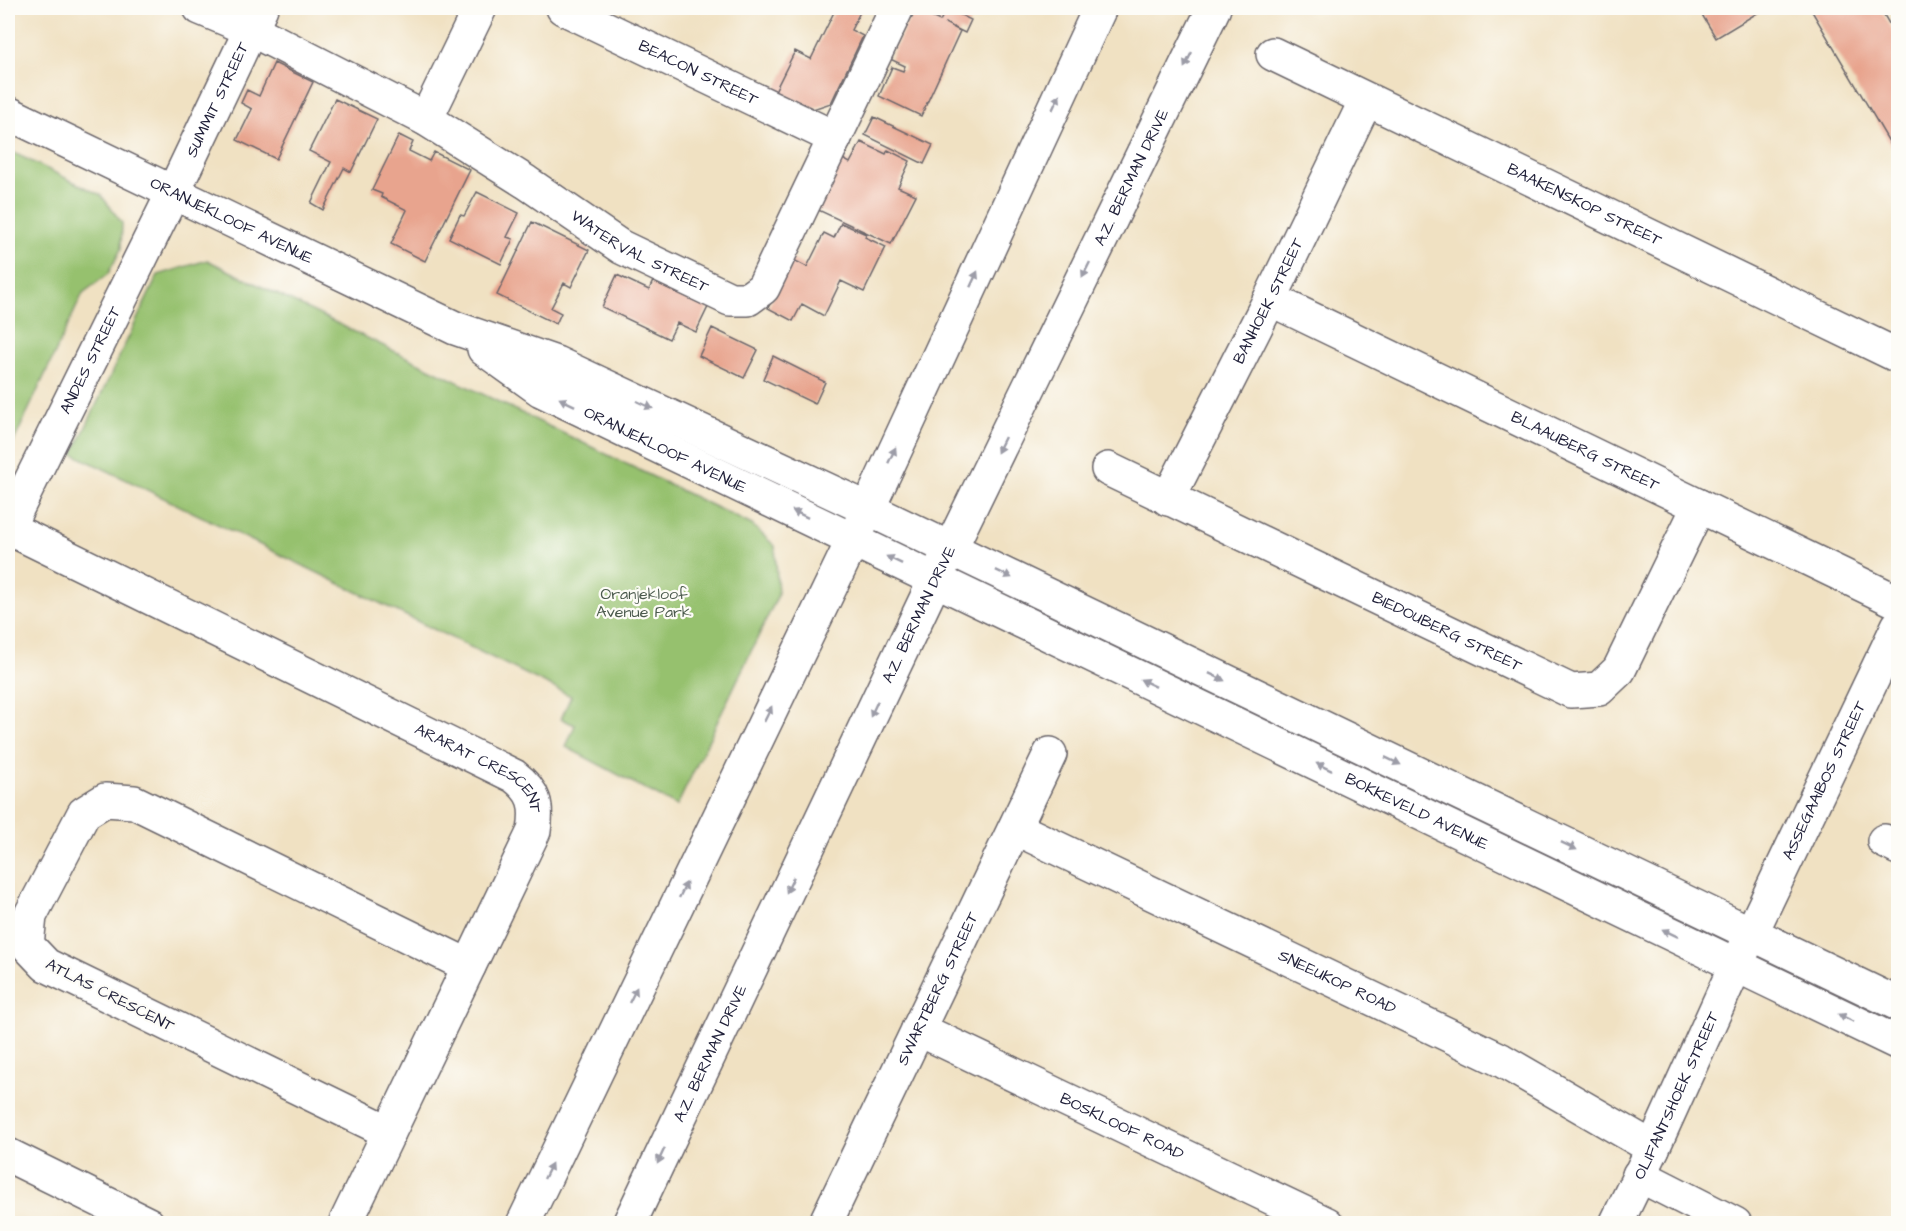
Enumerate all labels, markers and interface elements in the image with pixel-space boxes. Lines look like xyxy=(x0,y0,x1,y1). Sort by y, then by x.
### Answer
street label: BEACON STREET xyxy=(635,35,762,111)
street label: SUMMIT STREET xyxy=(181,38,254,161)
one-way arrow xyxy=(1184,52,1193,69)
one-way arrow xyxy=(1052,93,1061,110)
street label: A.Z. BERMAN DRIVE xyxy=(1089,105,1174,249)
street label: BAAKENSKOP STREET xyxy=(1504,158,1665,251)
street label: ORANJEKLOOF AVENUE xyxy=(146,172,317,269)
street label: WATERVAL STREET xyxy=(567,205,712,298)
street label: BANHOEK STREET xyxy=(1228,234,1309,368)
one-way arrow xyxy=(1082,261,1091,278)
one-way arrow xyxy=(970,270,979,287)
street label: ANDES STREET xyxy=(55,303,126,418)
one-way arrow xyxy=(558,398,576,408)
one-way arrow xyxy=(637,400,654,409)
street label: ORANJEKLOOF AVENUE xyxy=(580,401,751,499)
street label: BLAAUBERG STREET xyxy=(1507,406,1663,496)
one-way arrow xyxy=(997,436,1007,454)
one-way arrow xyxy=(888,447,897,464)
one-way arrow xyxy=(791,509,808,518)
street label: A.Z. BERMAN DRIVE xyxy=(877,542,961,687)
one-way arrow xyxy=(885,555,902,564)
one-way arrow xyxy=(995,570,1012,579)
park label: Oranjekloof Avenue Park xyxy=(596,583,692,623)
street label: BIEDOUBERG STREET xyxy=(1369,586,1526,677)
one-way arrow xyxy=(1209,672,1226,681)
one-way arrow xyxy=(1140,678,1157,687)
street label: ASSEGAAIBOS STREET xyxy=(1777,697,1872,864)
one-way arrow xyxy=(870,701,879,718)
one-way arrow xyxy=(763,706,772,723)
street label: ARARAT CRESCENT xyxy=(411,718,547,814)
one-way arrow xyxy=(1384,756,1402,766)
one-way arrow xyxy=(1315,763,1333,773)
street label: BOKKEVELD AVENUE xyxy=(1341,768,1492,855)
one-way arrow xyxy=(1560,841,1577,850)
one-way arrow xyxy=(786,877,795,894)
one-way arrow xyxy=(679,882,688,899)
street label: SWARTBERG STREET xyxy=(892,908,984,1069)
one-way arrow xyxy=(1662,929,1679,938)
street label: SNEEUKOP ROAD xyxy=(1275,944,1400,1019)
street label: ATLAS CRESCENT xyxy=(42,953,178,1037)
street label: A.Z. BERMAN DRIVE xyxy=(668,981,752,1126)
one-way arrow xyxy=(628,987,637,1004)
street label: OLIFANTSHOEK STREET xyxy=(1628,1008,1724,1183)
one-way arrow xyxy=(1837,1013,1854,1023)
street label: BOSKLOOF ROAD xyxy=(1056,1087,1188,1165)
one-way arrow xyxy=(657,1147,666,1164)
one-way arrow xyxy=(544,1162,553,1179)

